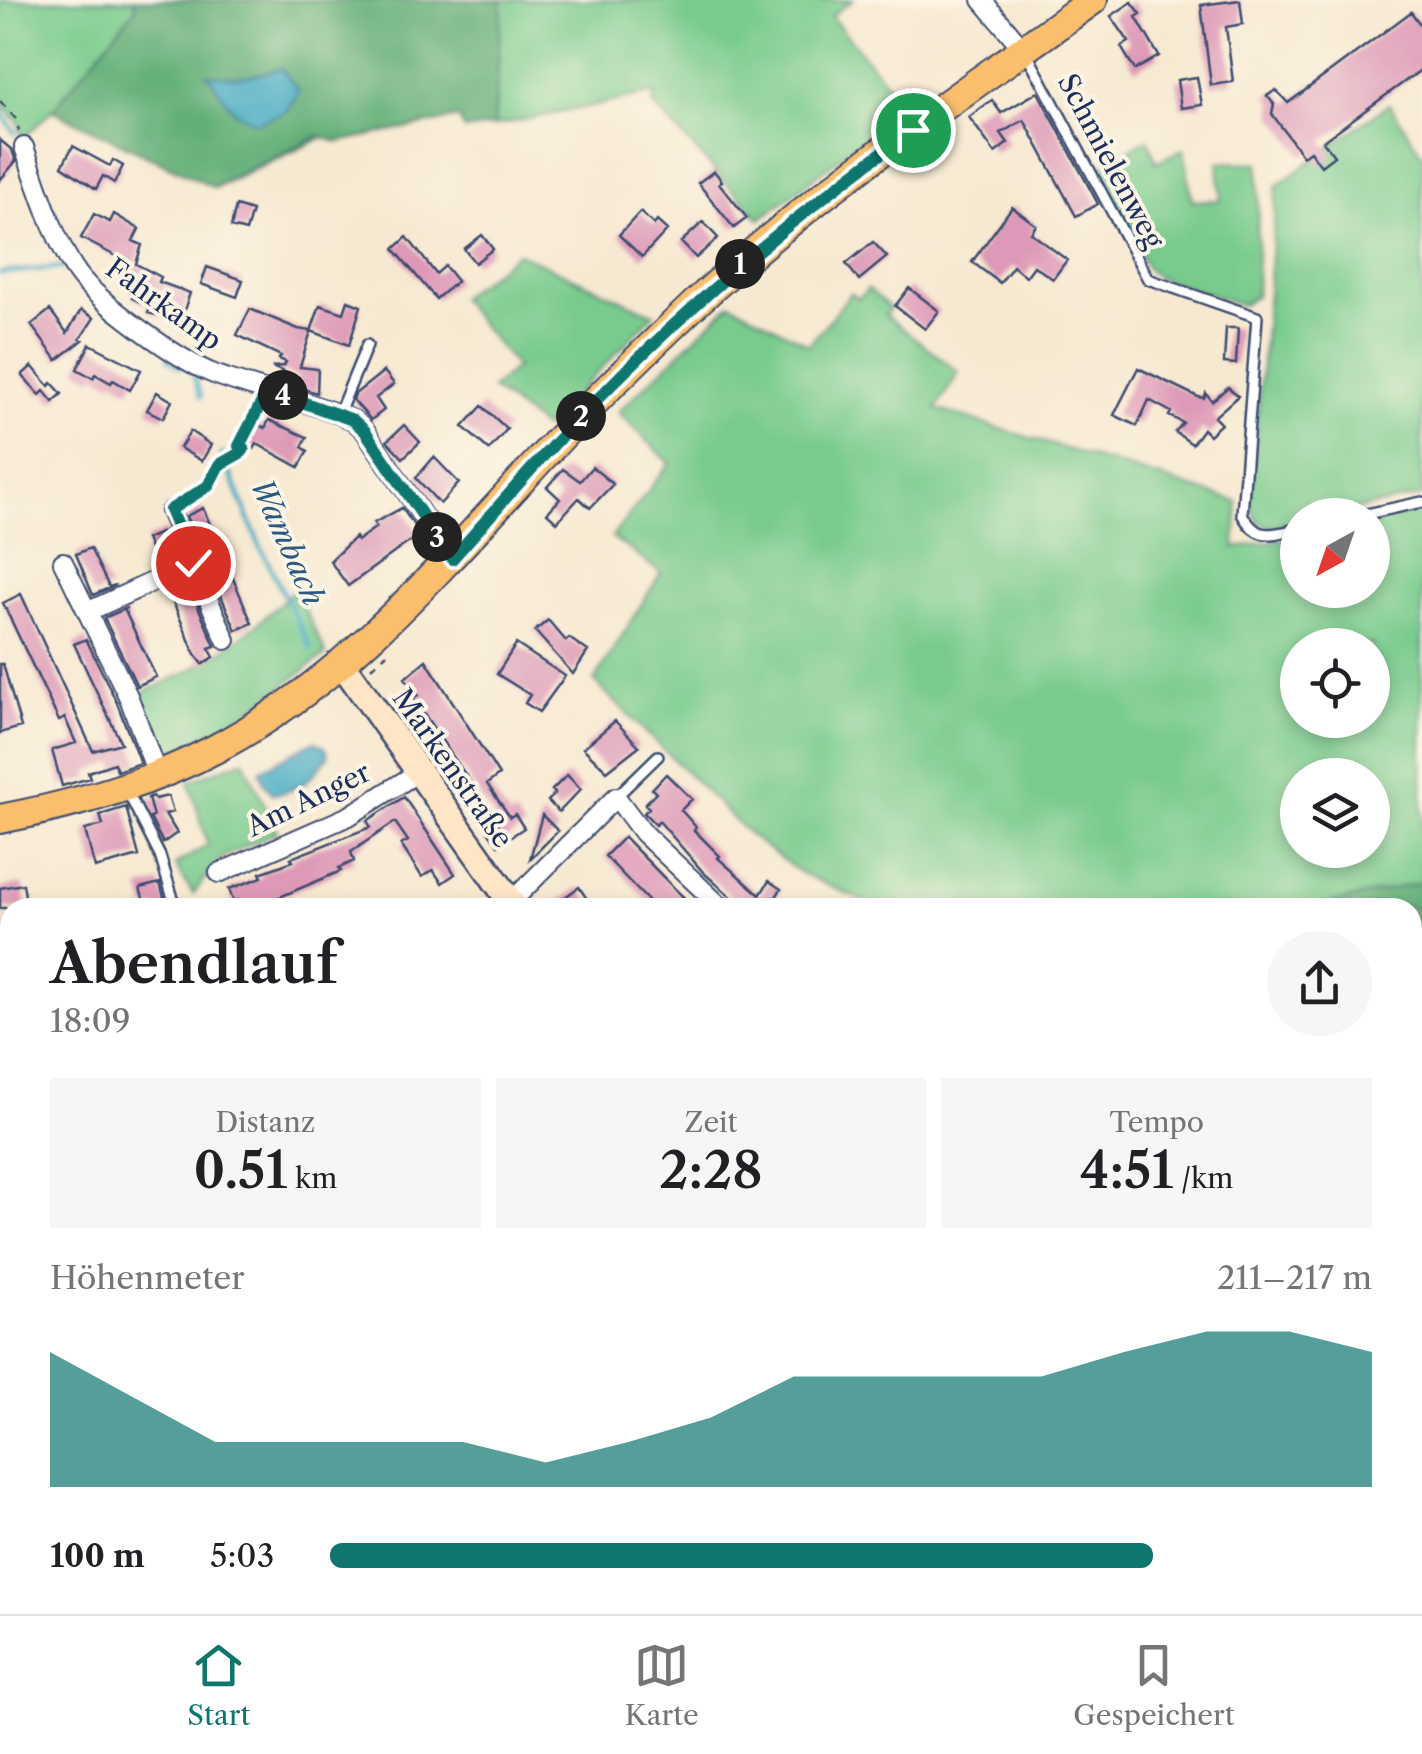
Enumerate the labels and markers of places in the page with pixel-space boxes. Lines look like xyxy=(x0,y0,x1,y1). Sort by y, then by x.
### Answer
pin xyxy=(871,88,956,173)
pin: 1 xyxy=(715,239,765,289)
pin: 4 xyxy=(258,370,308,420)
pin: 2 xyxy=(556,391,606,441)
pin: 3 xyxy=(412,512,462,562)
pin xyxy=(151,521,236,606)

